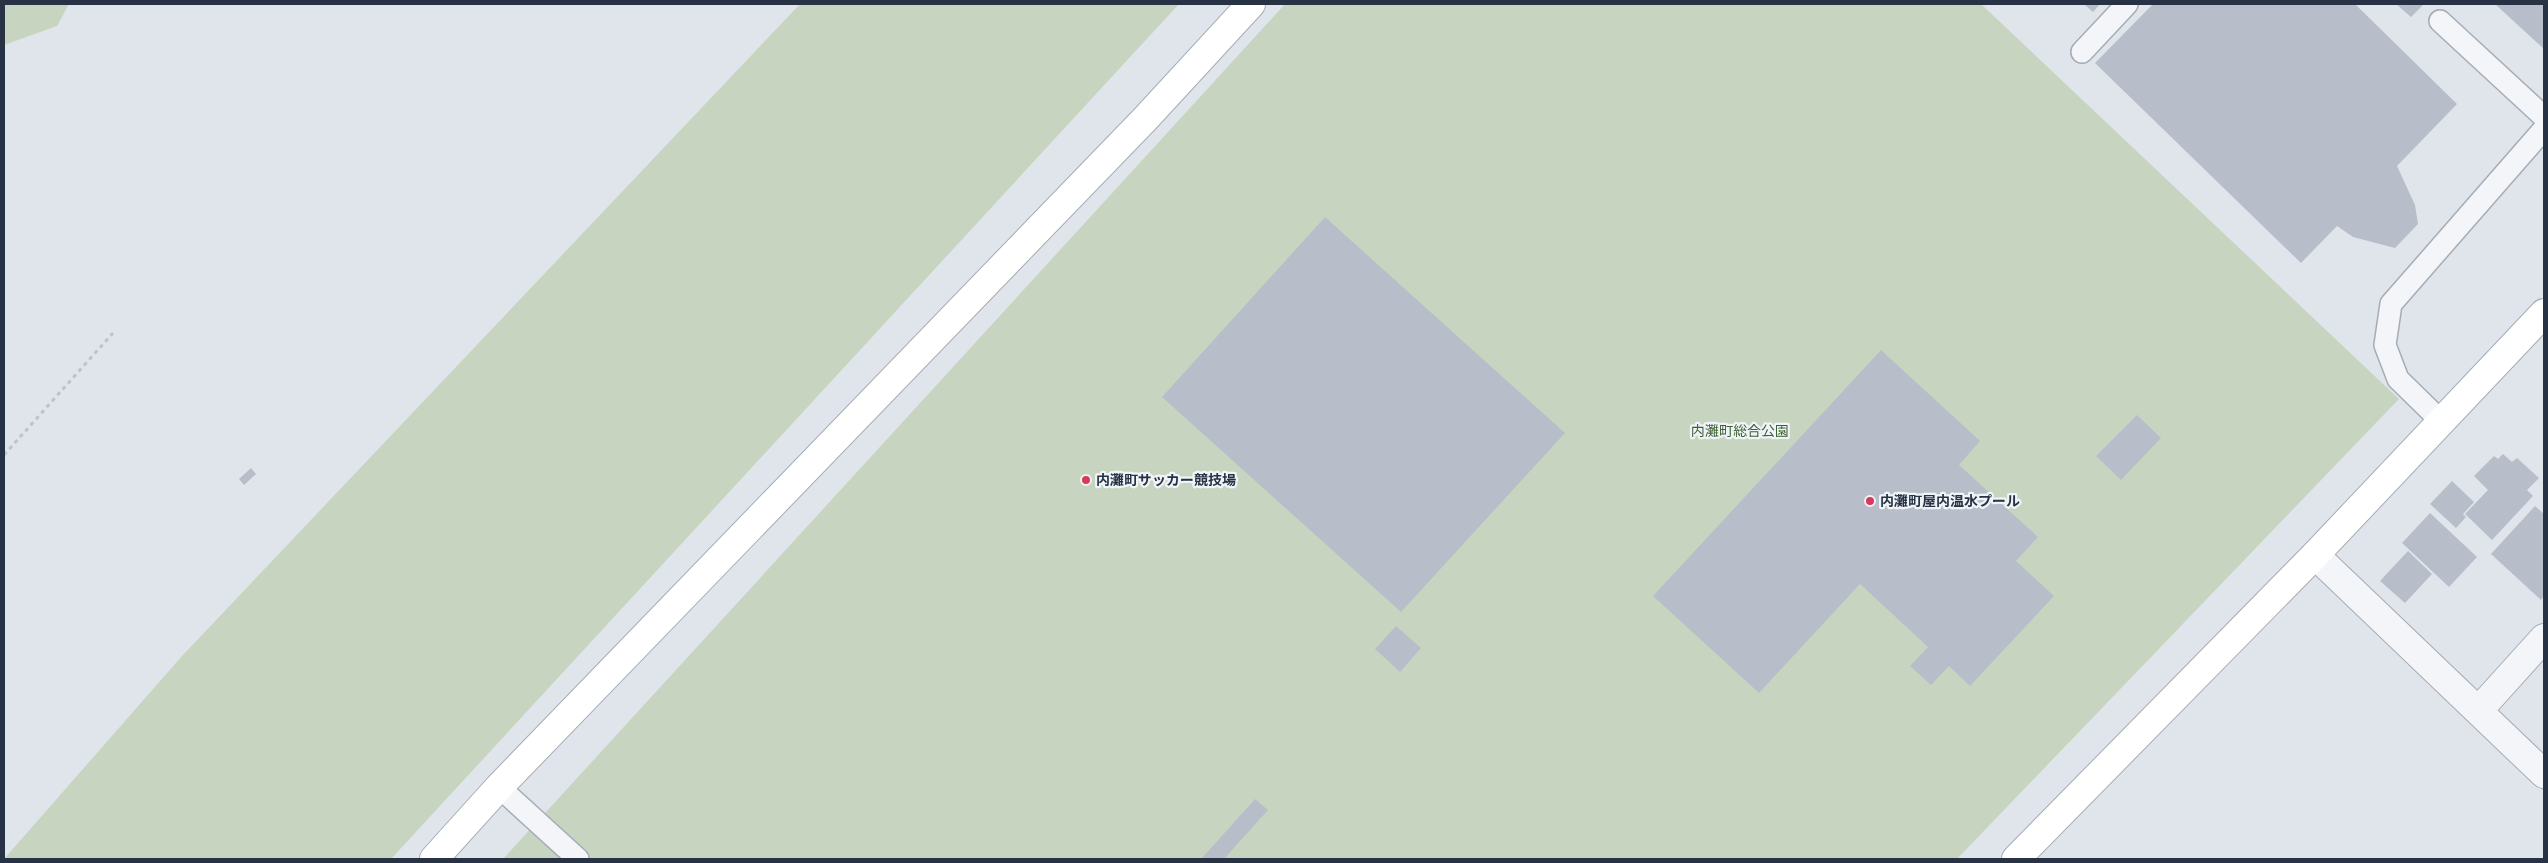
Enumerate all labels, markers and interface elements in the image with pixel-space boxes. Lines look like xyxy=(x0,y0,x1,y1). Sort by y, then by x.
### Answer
park label: 内灘町総合公園 xyxy=(1691,422,1789,439)
place label: 内灘町サッカー競技場 xyxy=(1096,471,1236,488)
marker: 内灘町サッカー競技場 xyxy=(1080,474,1092,486)
place label: 内灘町屋内温水プール xyxy=(1880,492,2020,509)
marker: 内灘町屋内温水プール xyxy=(1864,495,1876,507)

